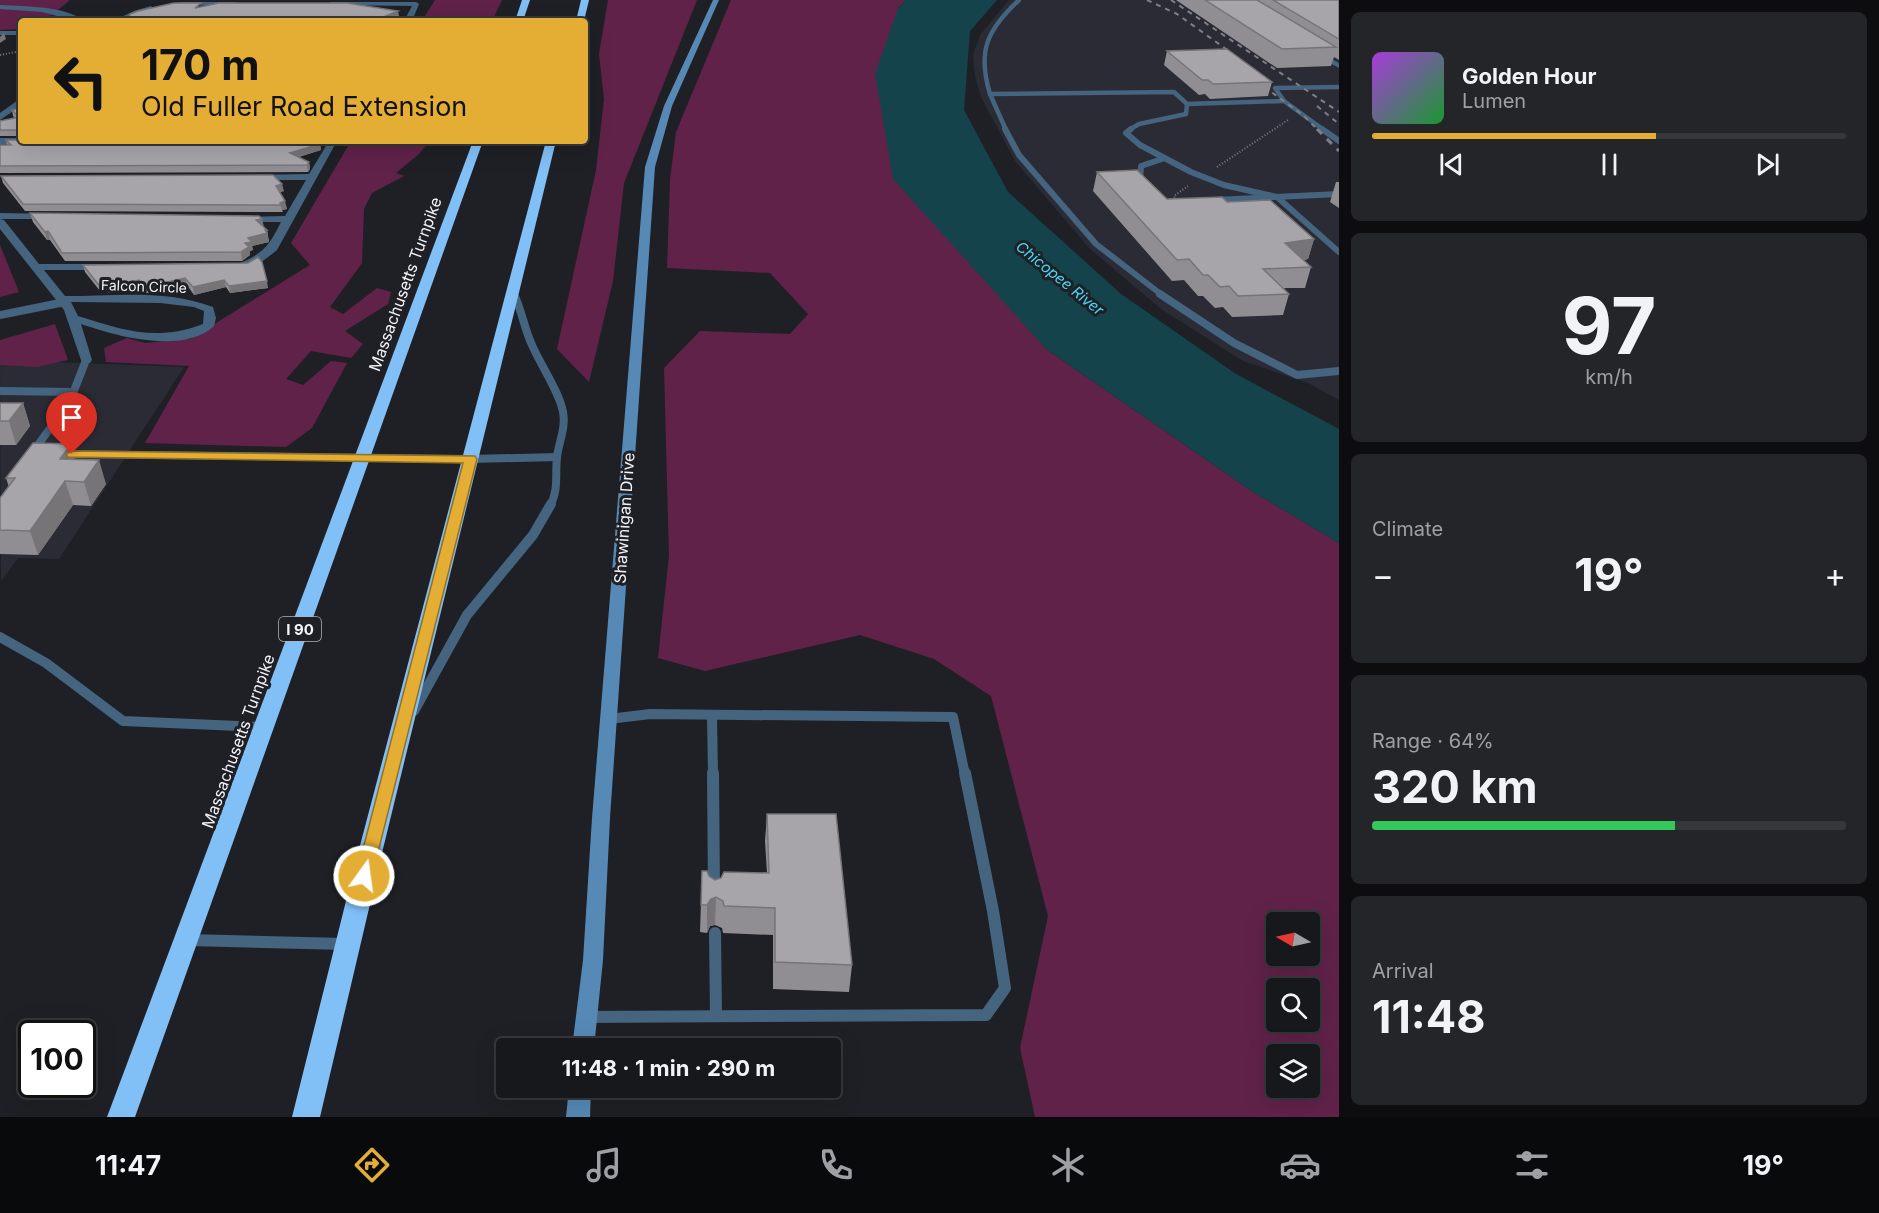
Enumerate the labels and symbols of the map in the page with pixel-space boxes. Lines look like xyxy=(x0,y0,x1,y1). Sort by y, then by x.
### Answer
street label: Massachusetts Turnpike xyxy=(364,194,446,374)
water label: Chicopee River xyxy=(1012,237,1108,319)
street label: Falcon Circle xyxy=(101,276,187,296)
pin xyxy=(46,392,97,454)
street label: Shawinigan Drive xyxy=(609,452,639,584)
road number: I 90 xyxy=(279,617,321,641)
street label: Massachusetts Turnpike xyxy=(197,651,279,831)
position arrow xyxy=(332,844,396,908)
north arrow xyxy=(1266,912,1320,966)
speed limit sign: 100 xyxy=(18,1020,96,1098)

